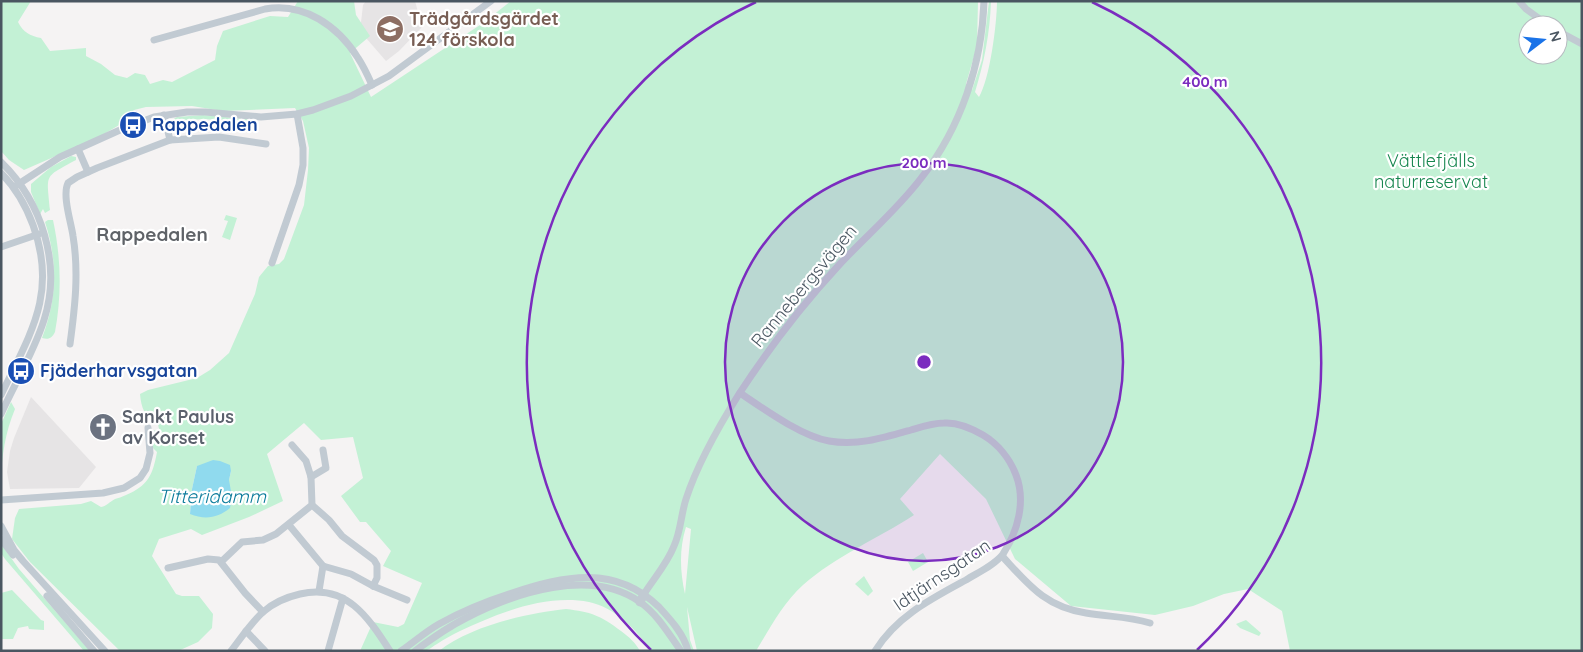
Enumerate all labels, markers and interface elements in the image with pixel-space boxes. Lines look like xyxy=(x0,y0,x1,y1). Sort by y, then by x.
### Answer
place label: Trädgårdsgärdet 124 förskola xyxy=(409,7,559,51)
school or university icon: Trädgårdsgärdet 124 förskola xyxy=(375,14,405,44)
north arrow xyxy=(1518,15,1568,65)
text: N xyxy=(1545,29,1566,44)
text: 400 m xyxy=(1182,72,1228,91)
bus stop icon: Rappedalen xyxy=(118,110,148,140)
place label: Rappedalen xyxy=(152,113,258,136)
park label: Vättlefjälls naturreservat xyxy=(1374,149,1488,193)
text: 200 m xyxy=(902,153,947,172)
street label: Rannebergsvägen xyxy=(746,220,862,352)
district label: Rappedalen xyxy=(96,222,208,246)
centre of rings xyxy=(915,353,933,371)
bus stop icon: Fjäderharvsgatan xyxy=(6,356,36,386)
place label: Fjäderharvsgatan xyxy=(40,359,197,382)
place label: Sankt Paulus av Korset xyxy=(122,405,234,449)
church icon: Sankt Paulus av Korset xyxy=(88,412,118,442)
water label: Titteridamm xyxy=(158,484,267,508)
street label: Idtjärnsgatan xyxy=(889,534,995,616)

